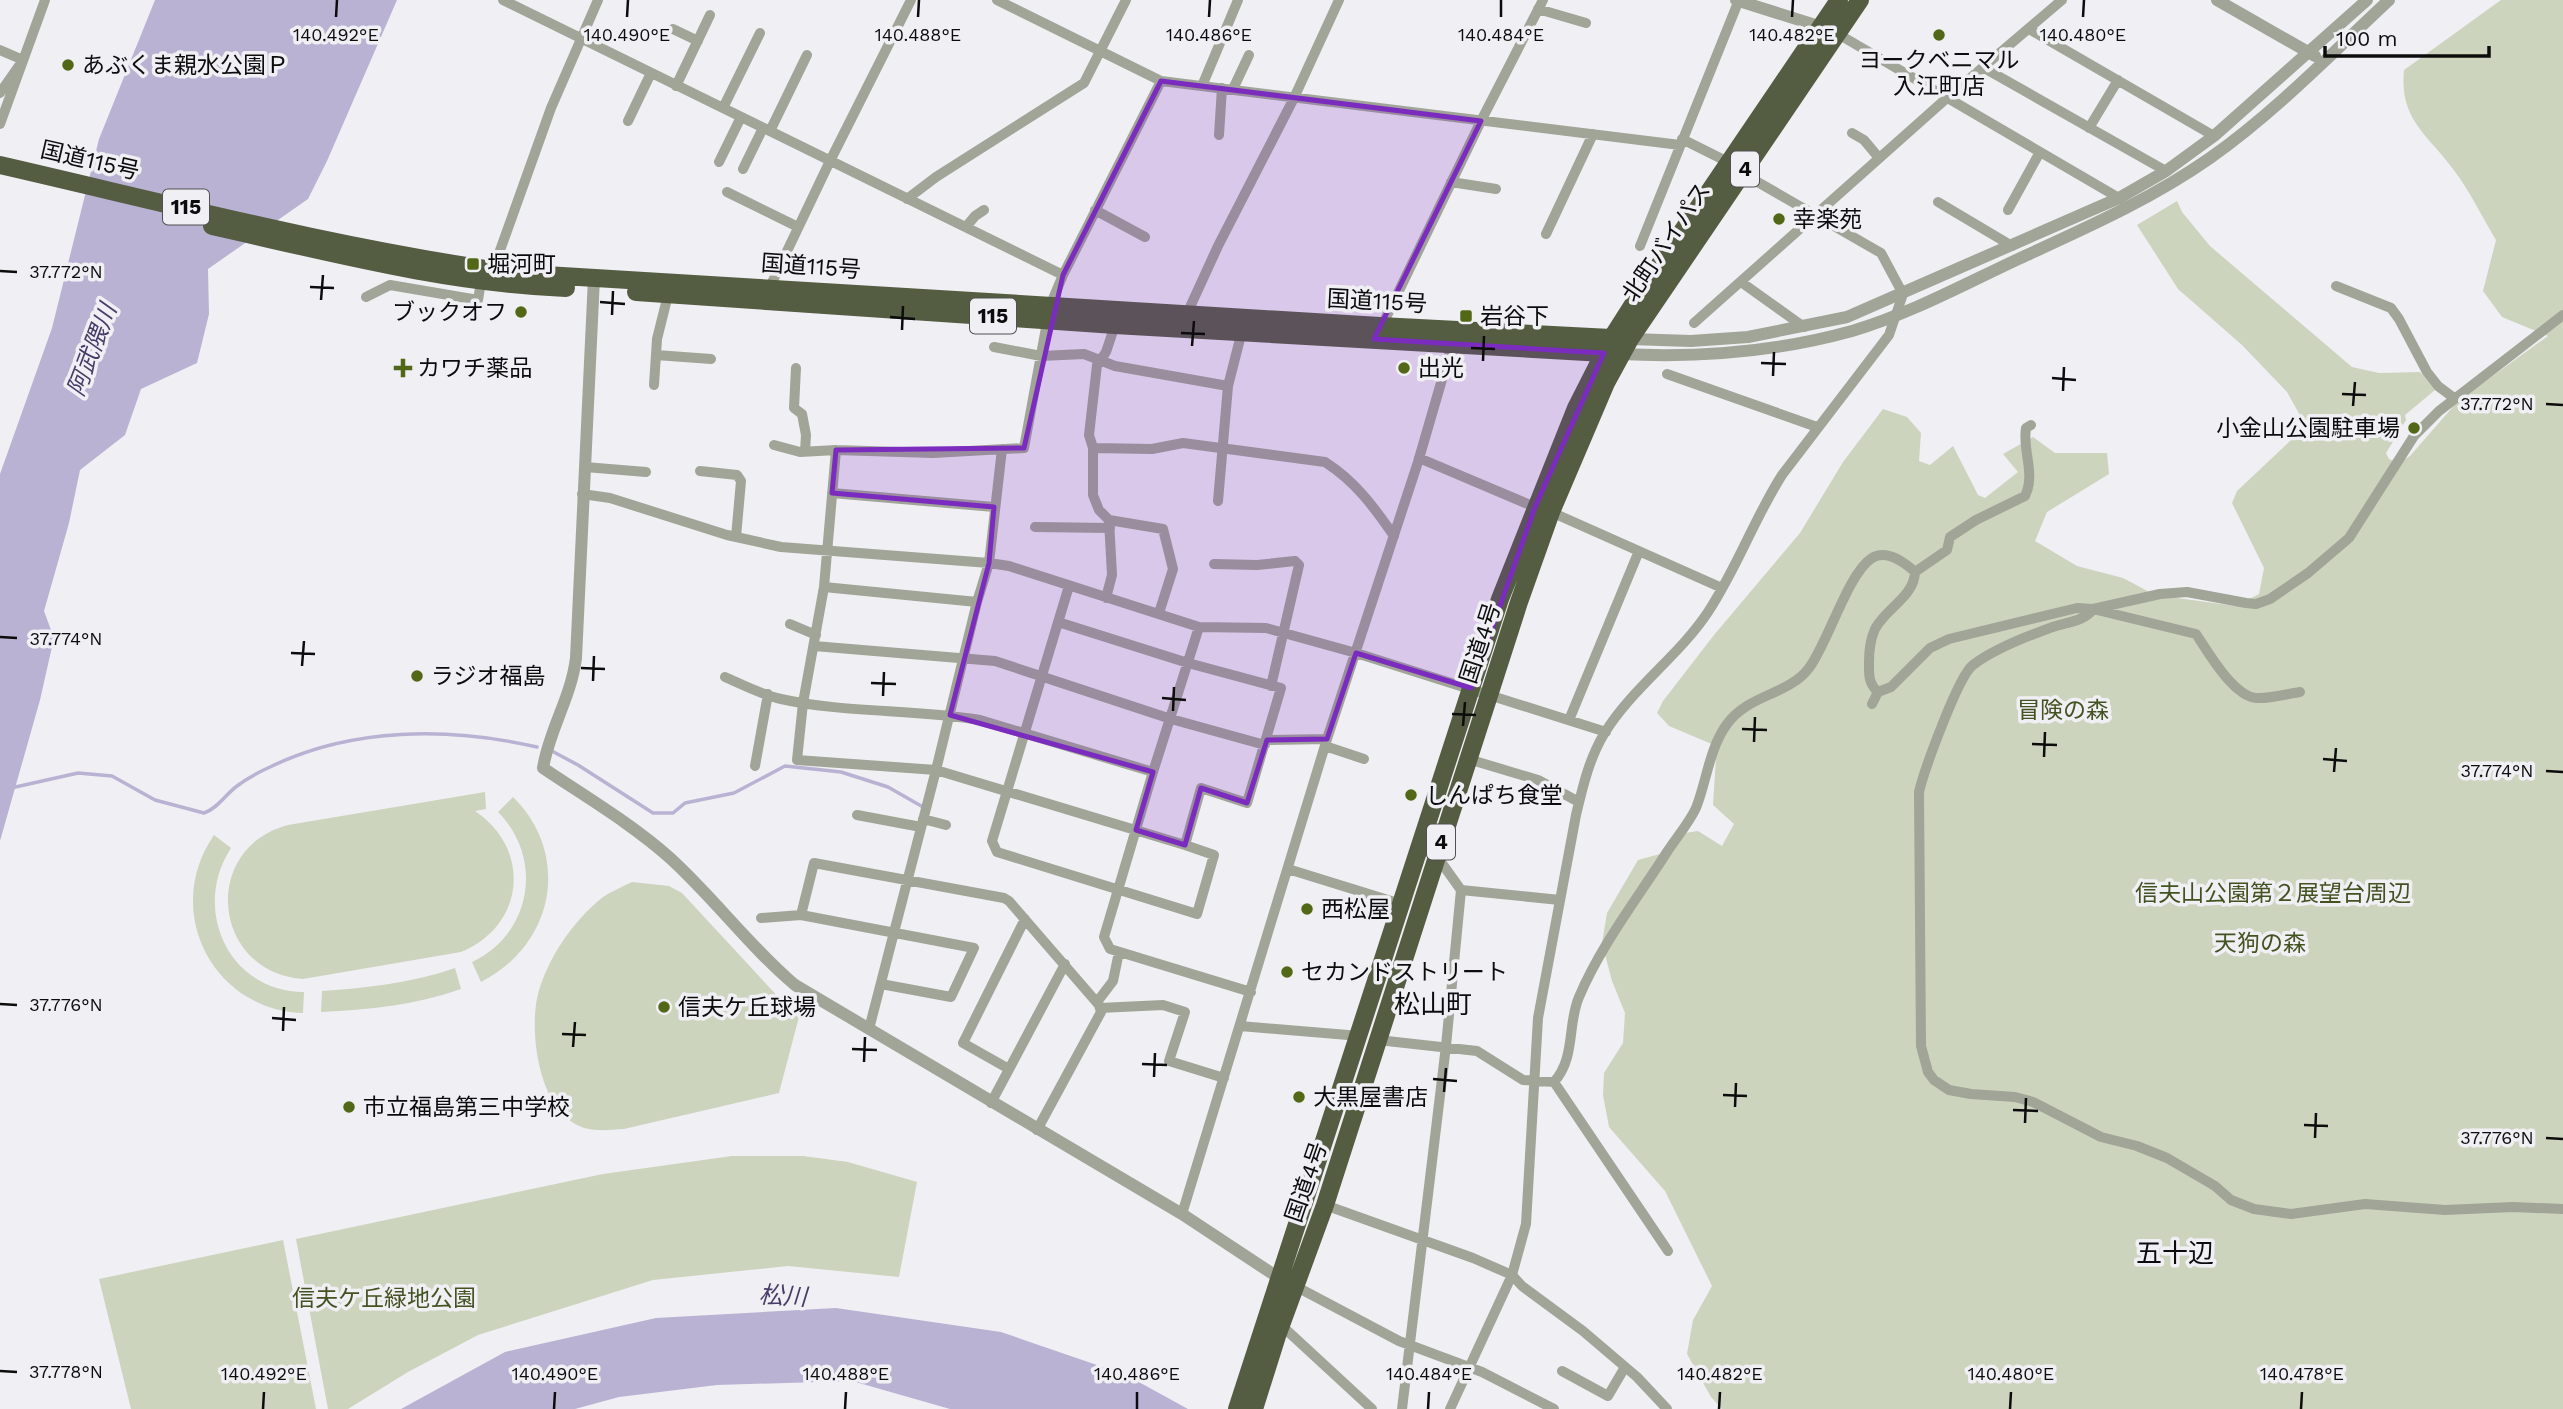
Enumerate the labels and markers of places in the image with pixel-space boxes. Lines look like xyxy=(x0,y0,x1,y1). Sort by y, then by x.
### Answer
marker: ヨークベニマル 入江町店 xyxy=(1931,27,1947,43)
place label: ヨークベニマル 入江町店 xyxy=(1859,47,2020,100)
place label: あぶくま親水公園Ｐ xyxy=(82,52,289,79)
marker: あぶくま親水公園Ｐ xyxy=(60,57,76,73)
place label: 幸楽苑 xyxy=(1793,206,1862,233)
marker: 幸楽苑 xyxy=(1771,211,1787,227)
place label: 堀河町 xyxy=(487,251,556,278)
marker: 堀河町 xyxy=(465,256,481,272)
place label: ブックオフ xyxy=(392,299,507,326)
place label: 岩谷下 xyxy=(1480,303,1549,330)
marker: ブックオフ xyxy=(513,304,529,320)
marker: 岩谷下 xyxy=(1458,308,1474,324)
place label: カワチ薬品 xyxy=(417,355,532,382)
place label: 出光 xyxy=(1418,355,1464,382)
marker: カワチ薬品 xyxy=(395,360,411,376)
marker: 出光 xyxy=(1396,360,1412,376)
place label: 小金山公園駐車場 xyxy=(2216,415,2400,442)
marker: 小金山公園駐車場 xyxy=(2406,420,2422,436)
place label: ラジオ福島 xyxy=(431,663,546,690)
marker: ラジオ福島 xyxy=(409,668,425,684)
place label: しんぱち食堂 xyxy=(1425,782,1563,809)
marker: しんぱち食堂 xyxy=(1403,787,1419,803)
place label: 西松屋 xyxy=(1321,896,1390,923)
marker: 西松屋 xyxy=(1299,901,1315,917)
place label: セカンドストリート xyxy=(1301,959,1508,986)
marker: セカンドストリート xyxy=(1279,964,1295,980)
place label: 信夫ケ丘球場 xyxy=(678,994,816,1021)
marker: 信夫ケ丘球場 xyxy=(656,999,672,1015)
place label: 大黒屋書店 xyxy=(1313,1084,1428,1111)
marker: 大黒屋書店 xyxy=(1291,1089,1307,1105)
place label: 市立福島第三中学校 xyxy=(363,1094,570,1121)
marker: 市立福島第三中学校 xyxy=(341,1099,357,1115)

